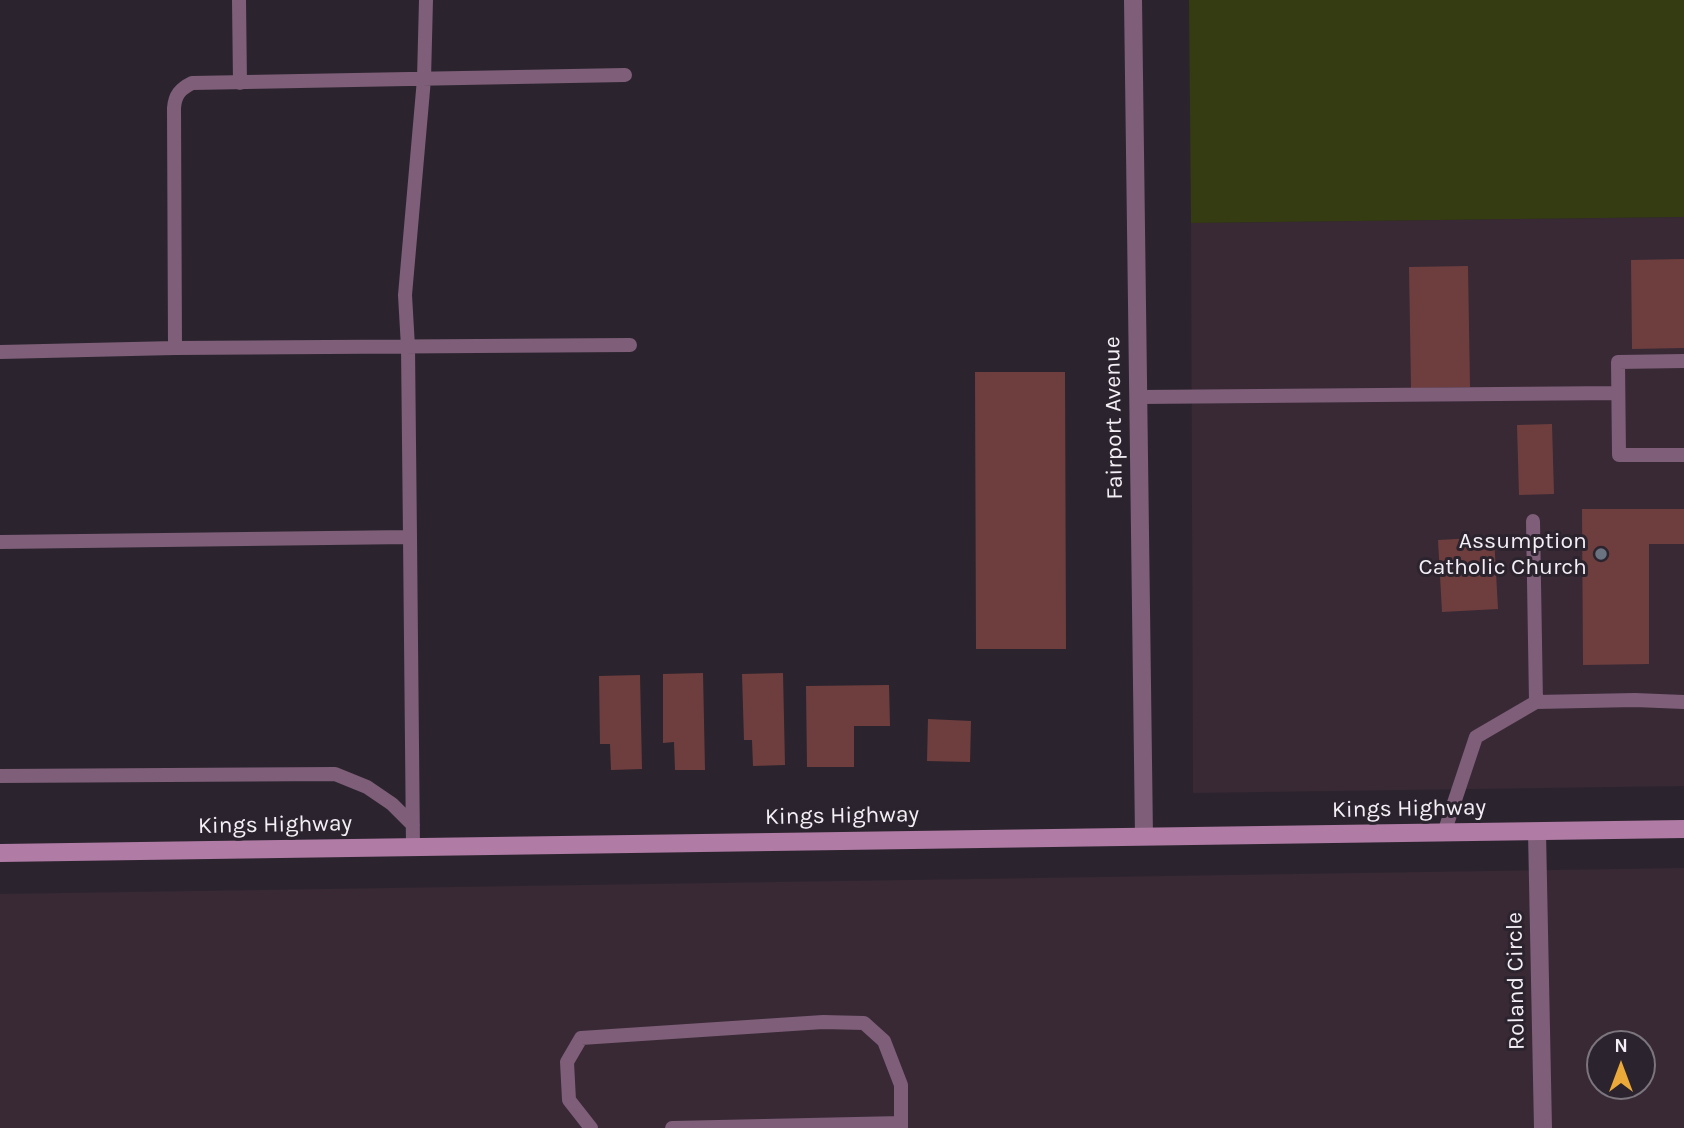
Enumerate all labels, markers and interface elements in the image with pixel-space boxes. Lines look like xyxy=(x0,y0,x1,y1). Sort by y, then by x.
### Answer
street label: Fairport Avenue xyxy=(1099,336,1129,500)
place label: Assumption Catholic Church xyxy=(1419,527,1587,581)
marker: Assumption Catholic Church xyxy=(1593,546,1609,562)
street label: Kings Highway xyxy=(1332,794,1486,824)
street label: Kings Highway xyxy=(765,801,919,831)
street label: Kings Highway xyxy=(198,810,352,840)
street label: Roland Circle xyxy=(1501,912,1531,1050)
north arrow xyxy=(1586,1030,1656,1100)
text: N xyxy=(1614,1035,1628,1057)

